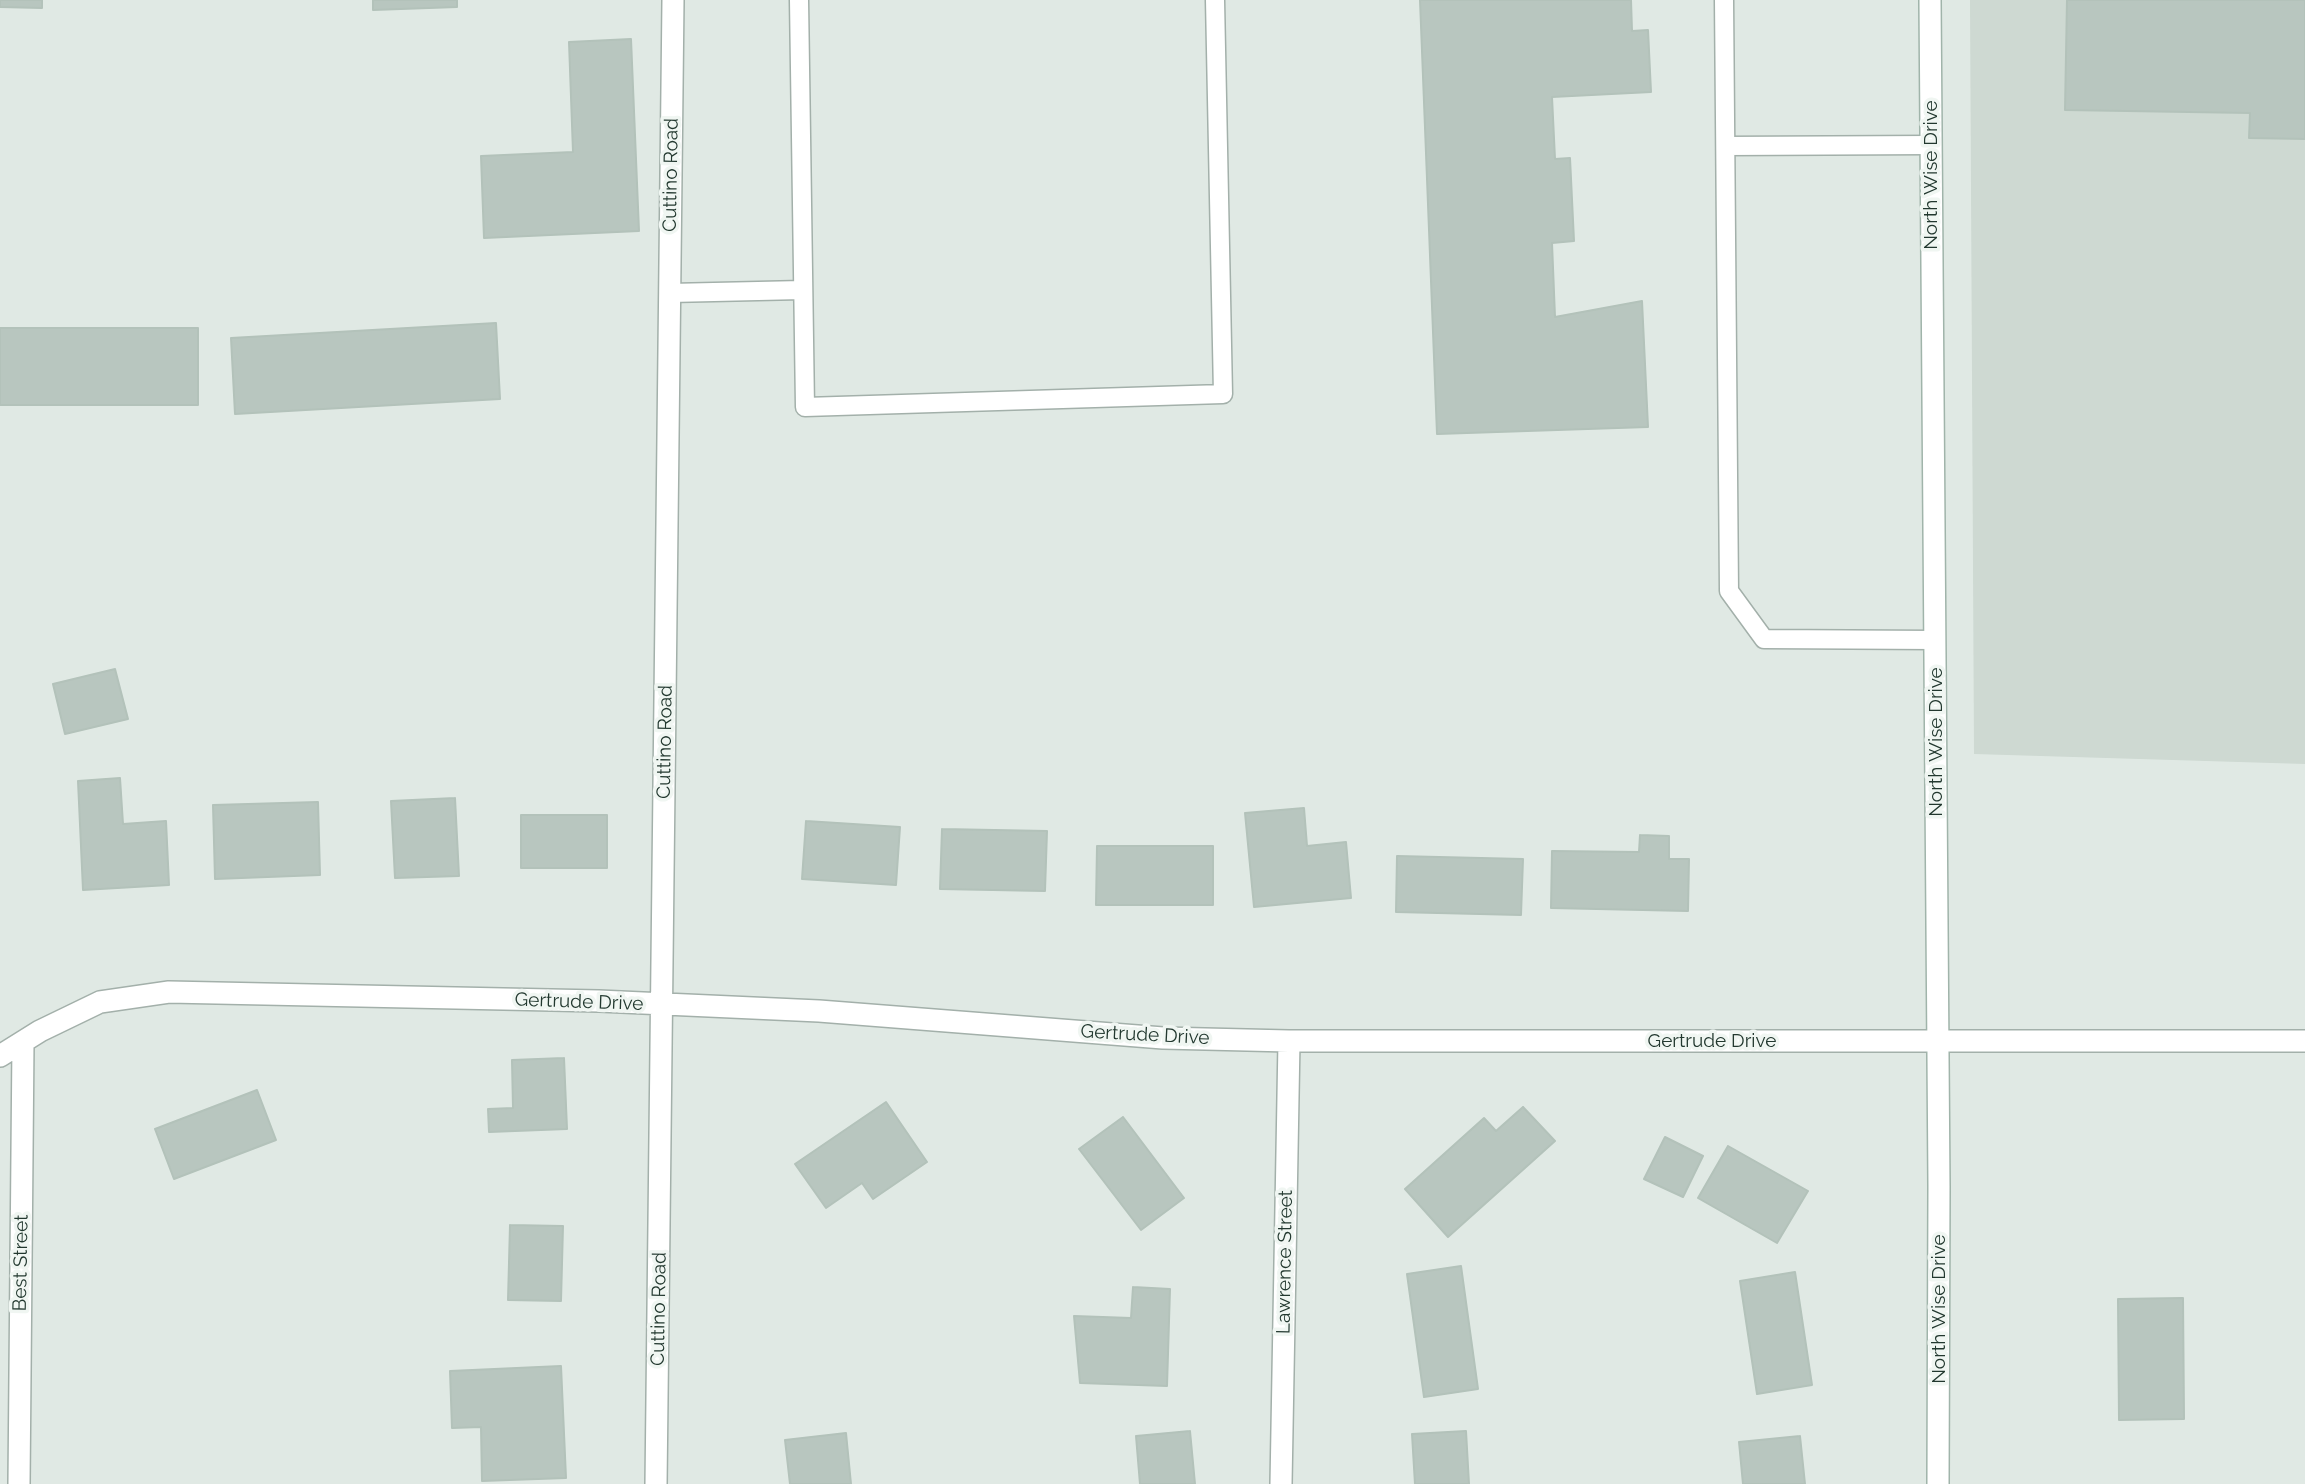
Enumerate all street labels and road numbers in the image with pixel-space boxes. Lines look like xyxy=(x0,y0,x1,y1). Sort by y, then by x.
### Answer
street label: North Wise Drive xyxy=(1920,100,1942,250)
street label: Cuttino Road xyxy=(659,118,683,232)
street label: North Wise Drive xyxy=(1925,667,1947,817)
street label: Cuttino Road xyxy=(653,685,677,799)
street label: Gertrude Drive xyxy=(514,988,644,1016)
street label: Gertrude Drive xyxy=(1080,1020,1210,1050)
street label: Gertrude Drive xyxy=(1648,1030,1776,1052)
street label: Lawrence Street xyxy=(1272,1190,1298,1334)
street label: Best Street xyxy=(9,1214,33,1312)
street label: North Wise Drive xyxy=(1928,1234,1950,1384)
street label: Cuttino Road xyxy=(647,1252,671,1366)

